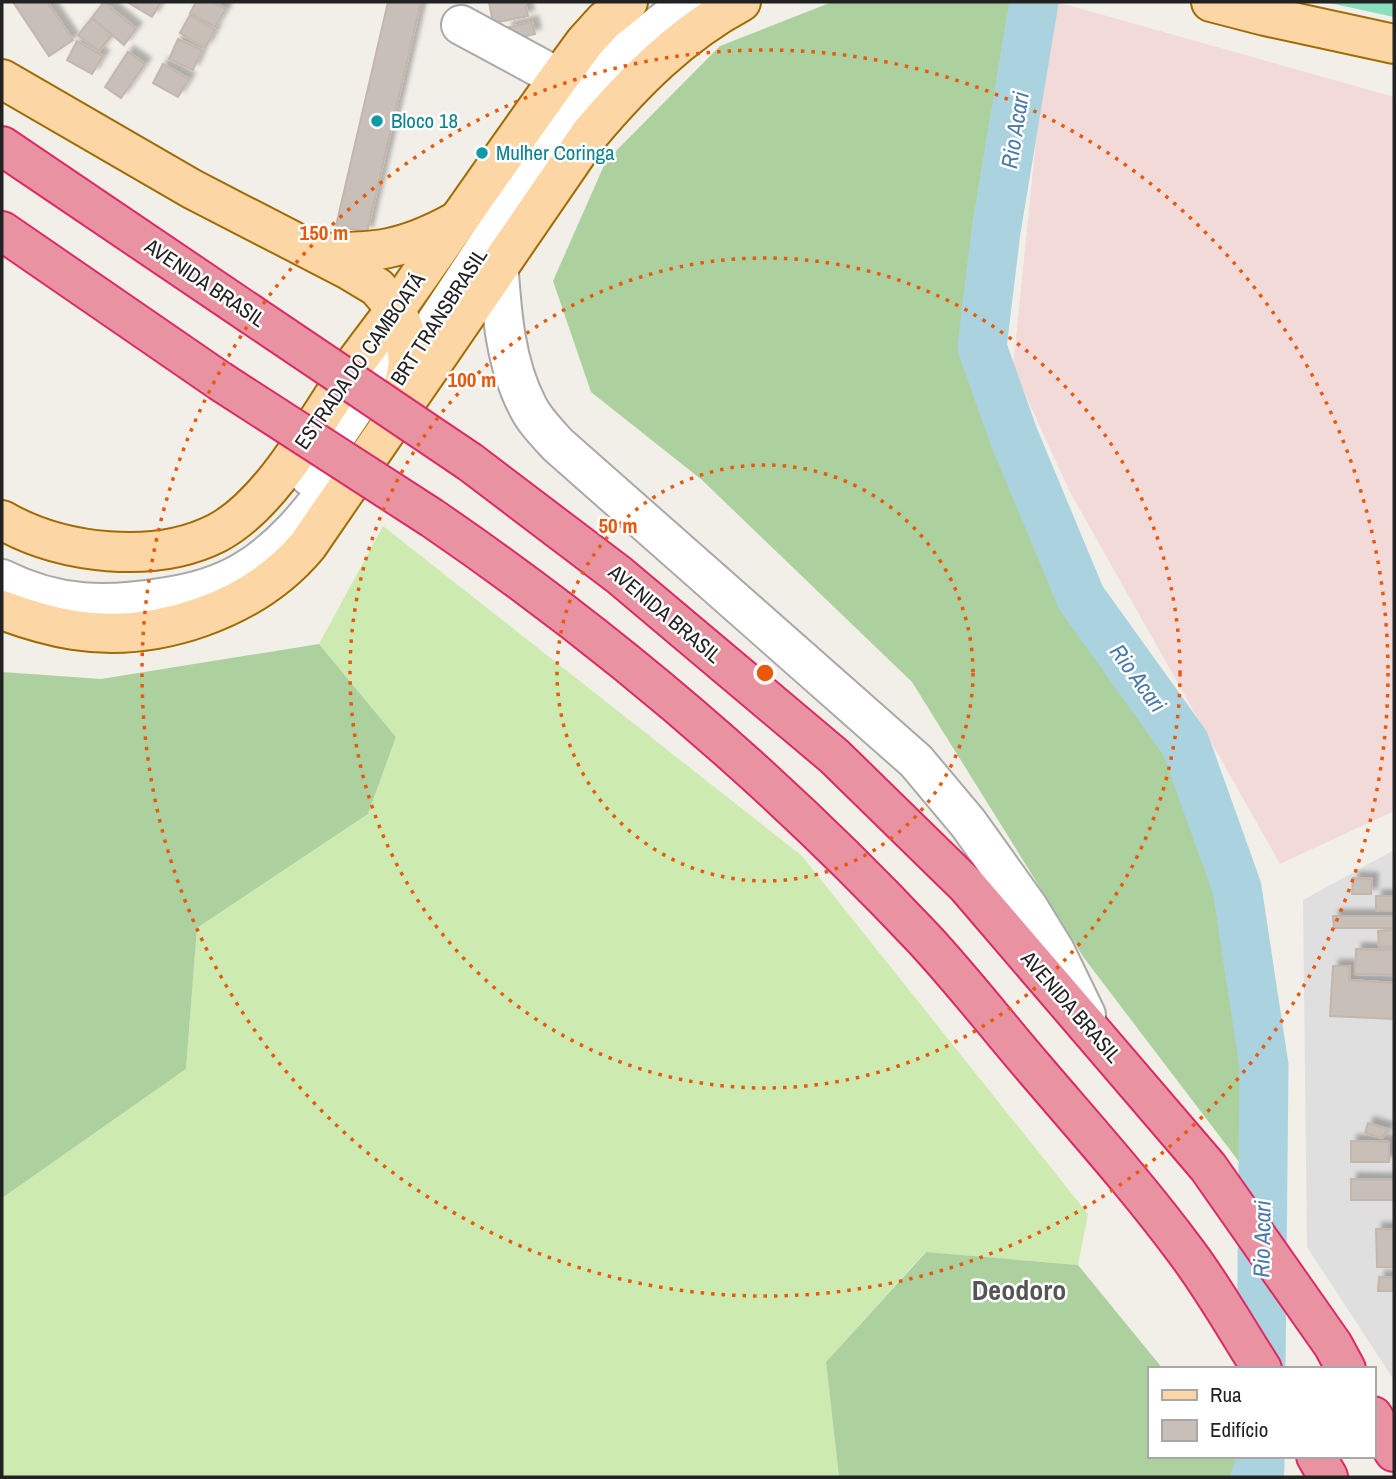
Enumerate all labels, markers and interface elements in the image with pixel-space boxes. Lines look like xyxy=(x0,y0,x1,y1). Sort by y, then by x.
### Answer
water label: Rio Acari xyxy=(993,89,1036,171)
place label: Bloco 18 xyxy=(391,106,458,135)
marker: Bloco 18 xyxy=(369,113,385,129)
place label: Mulher Coringa xyxy=(496,138,615,167)
marker: Mulher Coringa xyxy=(474,145,490,161)
text: 150 m xyxy=(300,218,348,247)
street label: AVENIDA BRASIL xyxy=(139,231,272,334)
street label: BRT TRANSBRASIL xyxy=(383,242,494,391)
street label: ESTRADA DO CAMBOATÁ xyxy=(288,266,432,455)
text: 100 m xyxy=(448,365,496,394)
text: 50 m xyxy=(598,511,638,540)
street label: AVENIDA BRASIL xyxy=(602,557,728,670)
water label: Rio Acari xyxy=(1103,637,1174,719)
centre of rings xyxy=(753,661,777,685)
street label: AVENIDA BRASIL xyxy=(1014,944,1128,1069)
water label: Rio Acari xyxy=(1245,1199,1278,1278)
district label: Deodoro xyxy=(972,1271,1066,1309)
legend xyxy=(1148,1367,1375,1458)
text: Rua xyxy=(1210,1380,1242,1409)
text: Edifício xyxy=(1210,1415,1268,1444)

